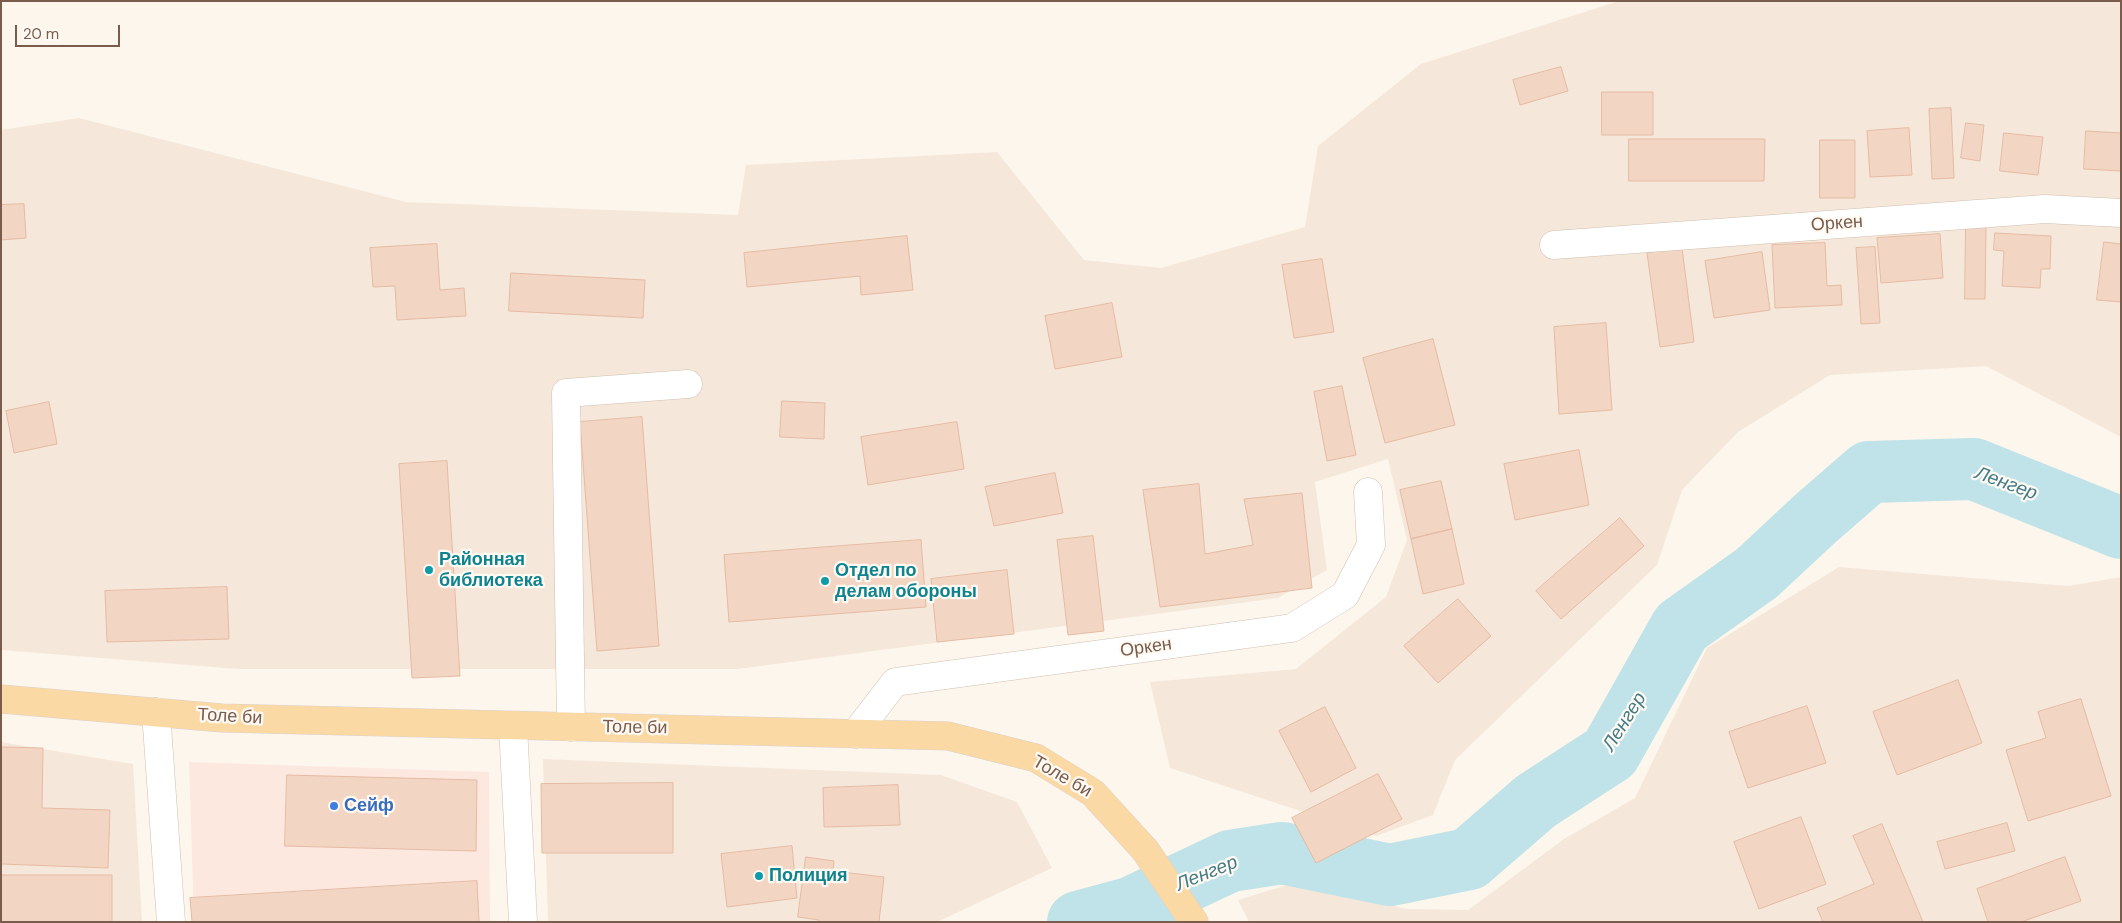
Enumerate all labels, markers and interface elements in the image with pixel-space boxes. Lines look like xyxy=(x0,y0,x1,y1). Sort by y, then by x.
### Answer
scale bar xyxy=(18,15,122,47)
text: 20 m xyxy=(23,24,59,44)
street label: Оркен xyxy=(1810,211,1864,237)
water label: Ленгер xyxy=(1972,462,2040,506)
place label: Районная библиотека xyxy=(439,549,543,592)
place label: Отдел по делам обороны xyxy=(835,560,977,602)
marker: Районная библиотека xyxy=(423,564,435,576)
marker: Отдел по делам обороны xyxy=(819,575,831,587)
street label: Оркен xyxy=(1119,634,1173,662)
water label: Ленгер xyxy=(1598,689,1652,755)
street label: Толе би xyxy=(197,705,263,729)
street label: Толе би xyxy=(602,717,668,739)
street label: Толе би xyxy=(1029,751,1095,803)
place label: Сейф xyxy=(344,795,394,817)
marker: Сейф xyxy=(328,800,340,812)
water label: Ленгер xyxy=(1173,851,1241,897)
place label: Полиция xyxy=(769,865,848,887)
marker: Полиция xyxy=(753,870,765,882)

